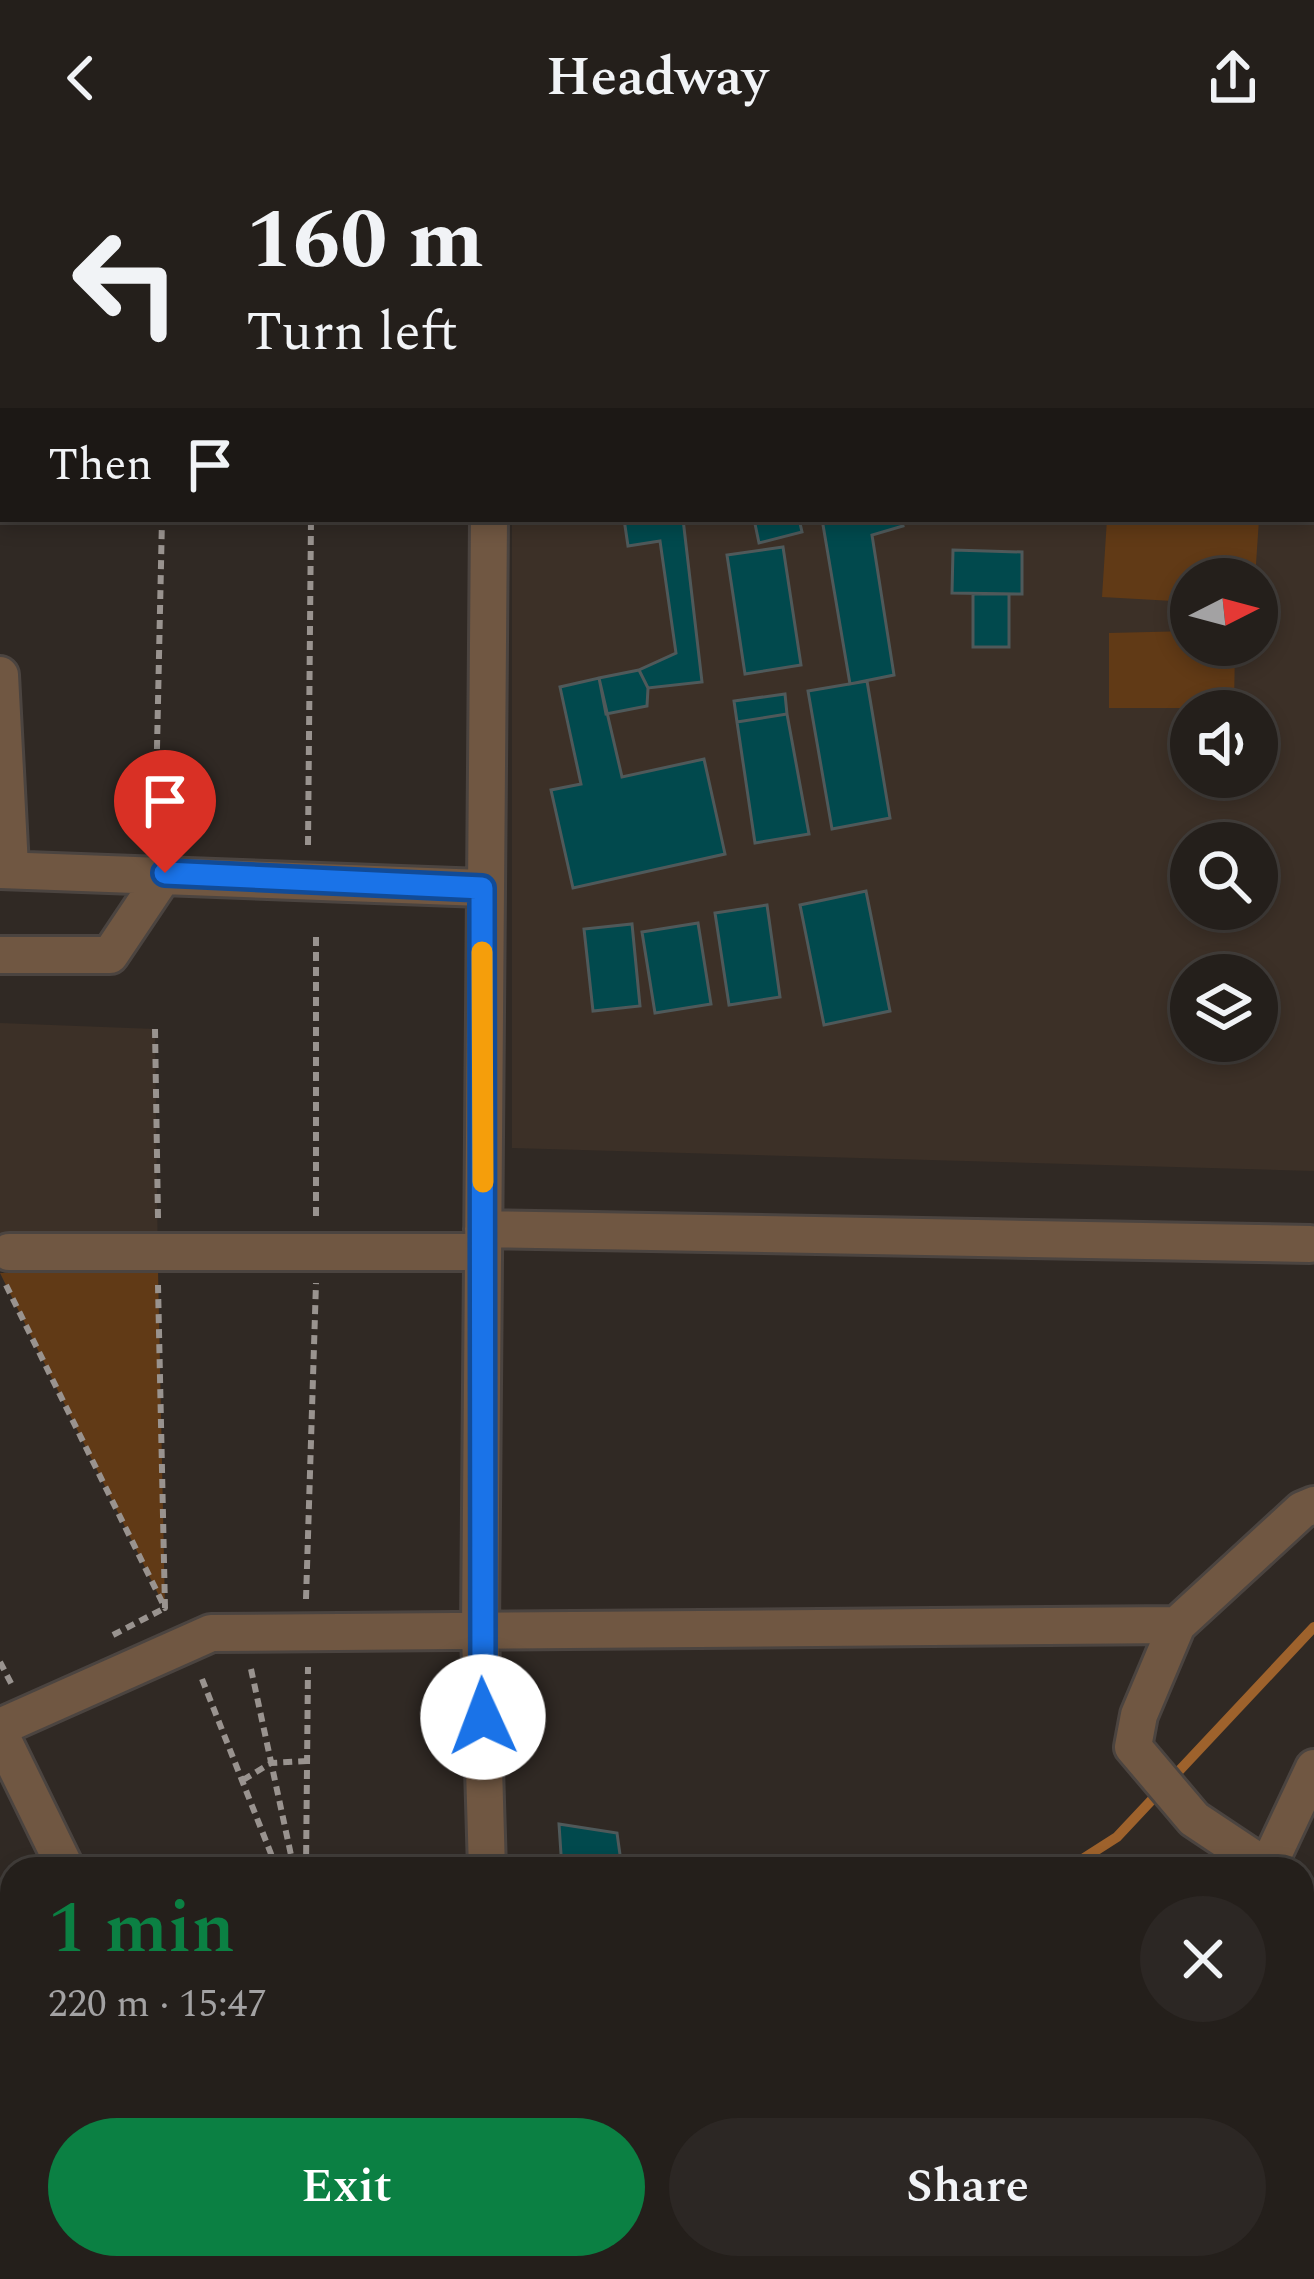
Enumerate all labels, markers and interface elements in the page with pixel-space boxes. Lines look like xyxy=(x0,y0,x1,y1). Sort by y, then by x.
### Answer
text: Headway xyxy=(546,37,768,119)
icon: back xyxy=(48,45,114,111)
icon: share xyxy=(1200,45,1266,111)
text: 160 m xyxy=(246,177,484,305)
icon: left xyxy=(48,204,204,360)
text: Turn left xyxy=(246,292,458,374)
text: Then xyxy=(48,431,153,500)
icon: arrive xyxy=(177,432,243,498)
north arrow xyxy=(1170,558,1278,666)
map controls xyxy=(1170,558,1278,1062)
button: sound xyxy=(1170,690,1278,798)
pin xyxy=(114,750,216,873)
icon: arrive xyxy=(132,768,198,834)
button: search xyxy=(1170,822,1278,930)
button: layers xyxy=(1170,954,1278,1062)
position arrow xyxy=(420,1654,546,1780)
text: 1 min xyxy=(48,1875,235,1984)
button: close xyxy=(1140,1896,1266,2022)
text: 220 m · 15:47 xyxy=(48,1975,267,2034)
button: Exit xyxy=(48,2118,645,2256)
button: Share xyxy=(669,2118,1266,2256)

